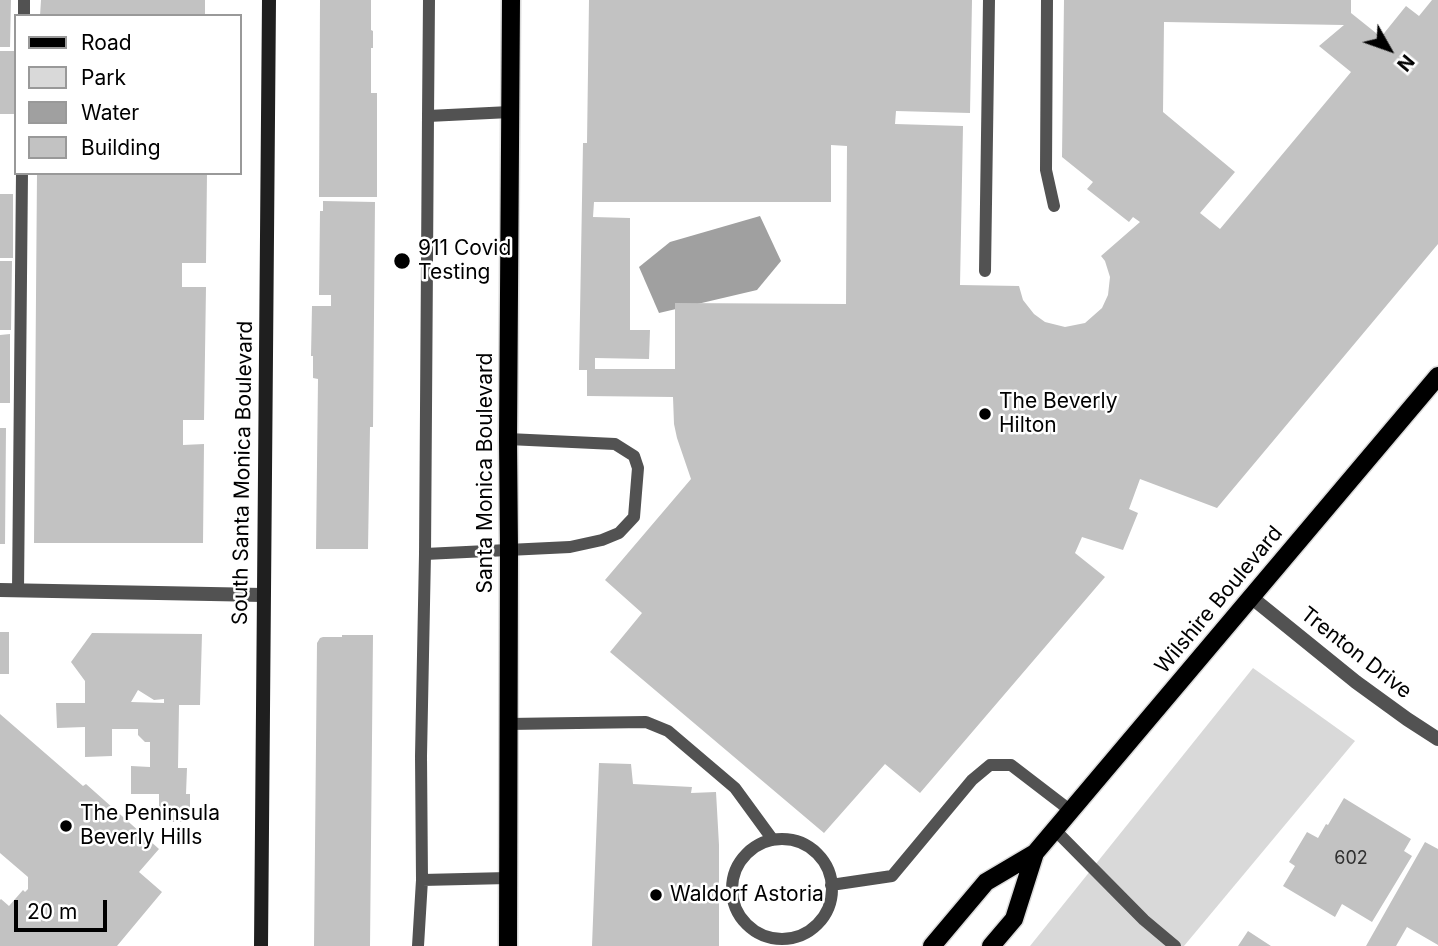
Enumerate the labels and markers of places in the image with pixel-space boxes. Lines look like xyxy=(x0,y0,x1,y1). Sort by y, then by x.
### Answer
place label: 911 Covid Testing xyxy=(418,236,511,286)
marker: 911 Covid Testing xyxy=(392,251,412,271)
place label: The Beverly Hilton xyxy=(999,389,1118,439)
marker: The Beverly Hilton xyxy=(977,406,993,422)
place label: The Peninsula Beverly Hills xyxy=(80,801,220,851)
marker: The Peninsula Beverly Hills xyxy=(58,818,74,834)
place label: Waldorf Astoria xyxy=(670,882,824,908)
marker: Waldorf Astoria xyxy=(648,887,664,903)

